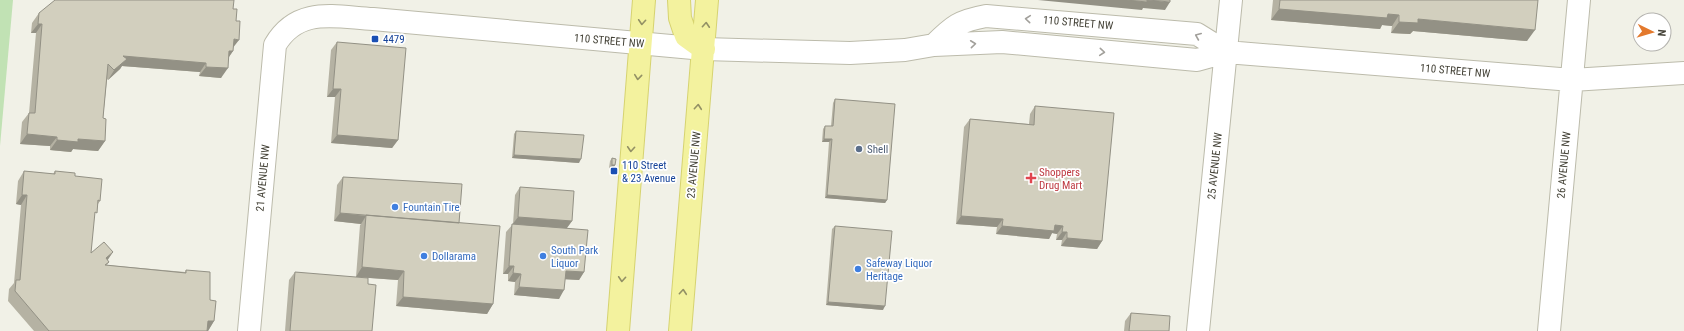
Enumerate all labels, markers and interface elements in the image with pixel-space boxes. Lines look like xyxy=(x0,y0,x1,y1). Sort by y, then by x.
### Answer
north arrow xyxy=(1632,12,1672,52)
street label: 110 STREET NW xyxy=(1042,13,1114,33)
one-way arrow xyxy=(1025,15,1031,24)
one-way arrow xyxy=(638,19,647,25)
one-way arrow xyxy=(701,22,710,28)
text: N xyxy=(1655,29,1668,37)
street label: 110 STREET NW xyxy=(573,31,645,51)
one-way arrow xyxy=(1195,32,1202,40)
place label: 4479 xyxy=(383,33,405,46)
marker: 4479 xyxy=(370,34,380,44)
one-way arrow xyxy=(970,39,976,48)
one-way arrow xyxy=(1099,47,1105,56)
street label: 110 STREET NW xyxy=(1419,61,1491,81)
one-way arrow xyxy=(633,74,642,80)
one-way arrow xyxy=(694,104,703,110)
street label: 23 AVENUE NW xyxy=(685,130,703,199)
street label: 26 AVENUE NW xyxy=(1555,130,1573,199)
street label: 25 AVENUE NW xyxy=(1205,131,1225,200)
street label: 21 AVENUE NW xyxy=(254,143,272,212)
place label: Shell xyxy=(867,143,888,156)
marker: Shell xyxy=(854,144,864,154)
one-way arrow xyxy=(627,146,636,152)
place label: 110 Street & 23 Avenue xyxy=(622,159,676,185)
marker: 110 Street & 23 Avenue xyxy=(609,166,619,176)
place label: Shoppers Drug Mart xyxy=(1039,166,1082,192)
marker: Shoppers Drug Mart xyxy=(1026,173,1036,183)
place label: Fountain Tire xyxy=(403,201,460,214)
marker: Fountain Tire xyxy=(390,202,400,212)
place label: South Park Liquor xyxy=(551,244,598,270)
place label: Dollarama xyxy=(432,250,476,263)
marker: Dollarama xyxy=(419,251,429,261)
marker: South Park Liquor xyxy=(538,251,548,261)
place label: Safeway Liquor Heritage xyxy=(866,257,933,283)
marker: Safeway Liquor Heritage xyxy=(853,264,863,274)
one-way arrow xyxy=(617,276,626,282)
one-way arrow xyxy=(679,289,688,295)

